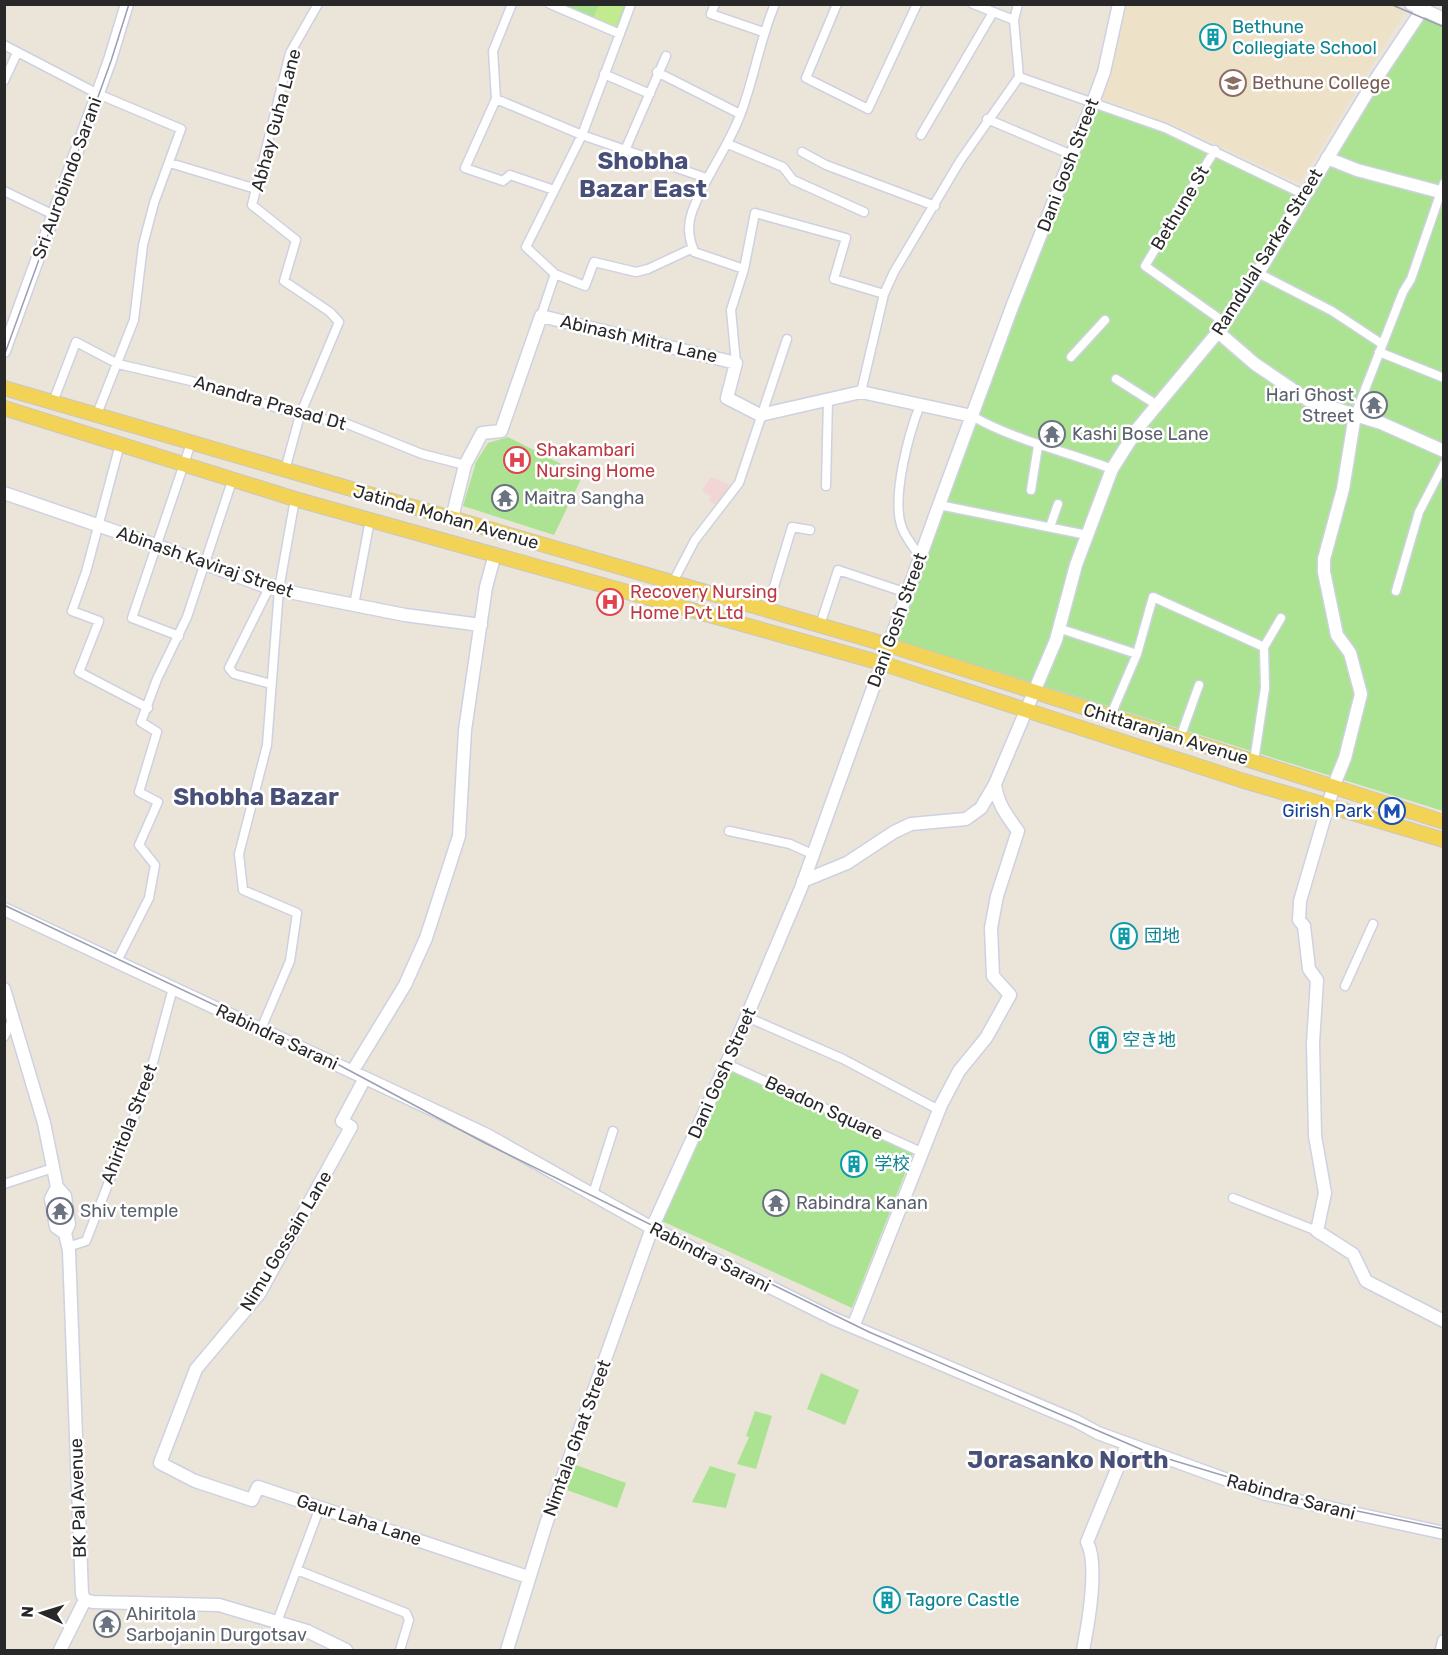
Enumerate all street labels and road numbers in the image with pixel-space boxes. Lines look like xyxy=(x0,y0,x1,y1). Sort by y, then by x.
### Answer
street label: Abhay Guha Lane xyxy=(246,46,306,194)
street label: Sri Aurobindo Sarani xyxy=(27,94,107,262)
street label: Dani Gosh Street xyxy=(1032,95,1104,235)
street label: Bethune St xyxy=(1146,162,1214,254)
street label: Ramdulal Sarkar Street xyxy=(1207,165,1327,339)
street label: Abinash Mitra Lane xyxy=(558,310,720,368)
street label: Anandra Prasad Dt xyxy=(191,371,349,435)
street label: Jatinda Mohan Avenue xyxy=(351,480,541,554)
street label: Abinash Kaviraj Street xyxy=(114,521,296,603)
street label: Dani Gosh Street xyxy=(863,550,931,690)
street label: Chittaranjan Avenue xyxy=(1081,698,1251,770)
street label: Rabindra Sarani xyxy=(212,999,342,1075)
street label: Dani Gosh Street xyxy=(683,1004,761,1142)
street label: Ahiritola Street xyxy=(96,1061,162,1187)
street label: Beadon Square xyxy=(761,1071,887,1145)
street label: Nimu Gossain Lane xyxy=(235,1167,337,1315)
street label: Rabindra Sarani xyxy=(646,1217,774,1297)
street label: Nimtala Ghat Street xyxy=(538,1357,616,1519)
street label: BK Pal Avenue xyxy=(65,1438,91,1558)
street label: Rabindra Sarani xyxy=(1224,1469,1358,1525)
street label: Gaur Laha Lane xyxy=(294,1489,424,1551)

